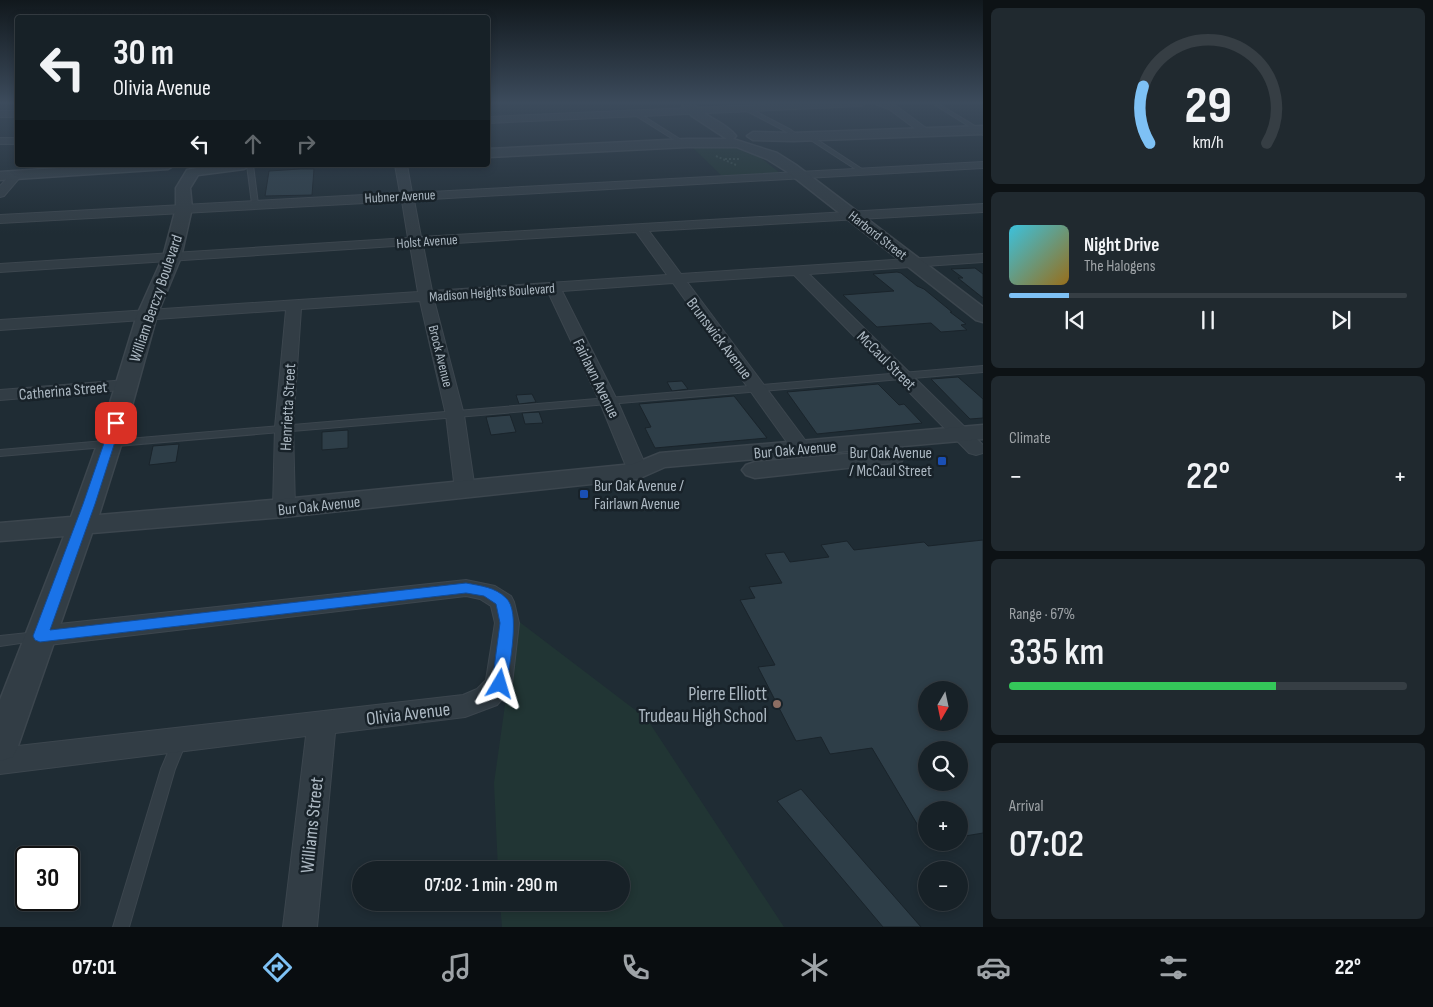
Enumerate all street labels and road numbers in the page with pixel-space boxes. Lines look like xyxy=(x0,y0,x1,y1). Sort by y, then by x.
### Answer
street label: Hubner Avenue xyxy=(364,186,436,207)
street label: Harbord Street xyxy=(845,207,910,264)
street label: Holst Avenue xyxy=(396,231,458,252)
street label: William Berczy Boulevard xyxy=(126,232,187,365)
street label: Madison Heights Boulevard xyxy=(429,280,556,305)
street label: Brunswick Avenue xyxy=(682,294,756,383)
street label: Brock Avenue xyxy=(425,323,456,389)
street label: McCaul Street xyxy=(853,328,919,395)
street label: Fairlawn Avenue xyxy=(568,336,623,421)
street label: Henrietta Street xyxy=(277,363,300,451)
street label: Catherina Street xyxy=(18,378,108,405)
street label: Bur Oak Avenue xyxy=(753,437,837,464)
street label: Bur Oak Avenue xyxy=(277,493,361,520)
street label: Olivia Avenue xyxy=(365,698,452,731)
street label: Williams Street xyxy=(296,776,329,874)

